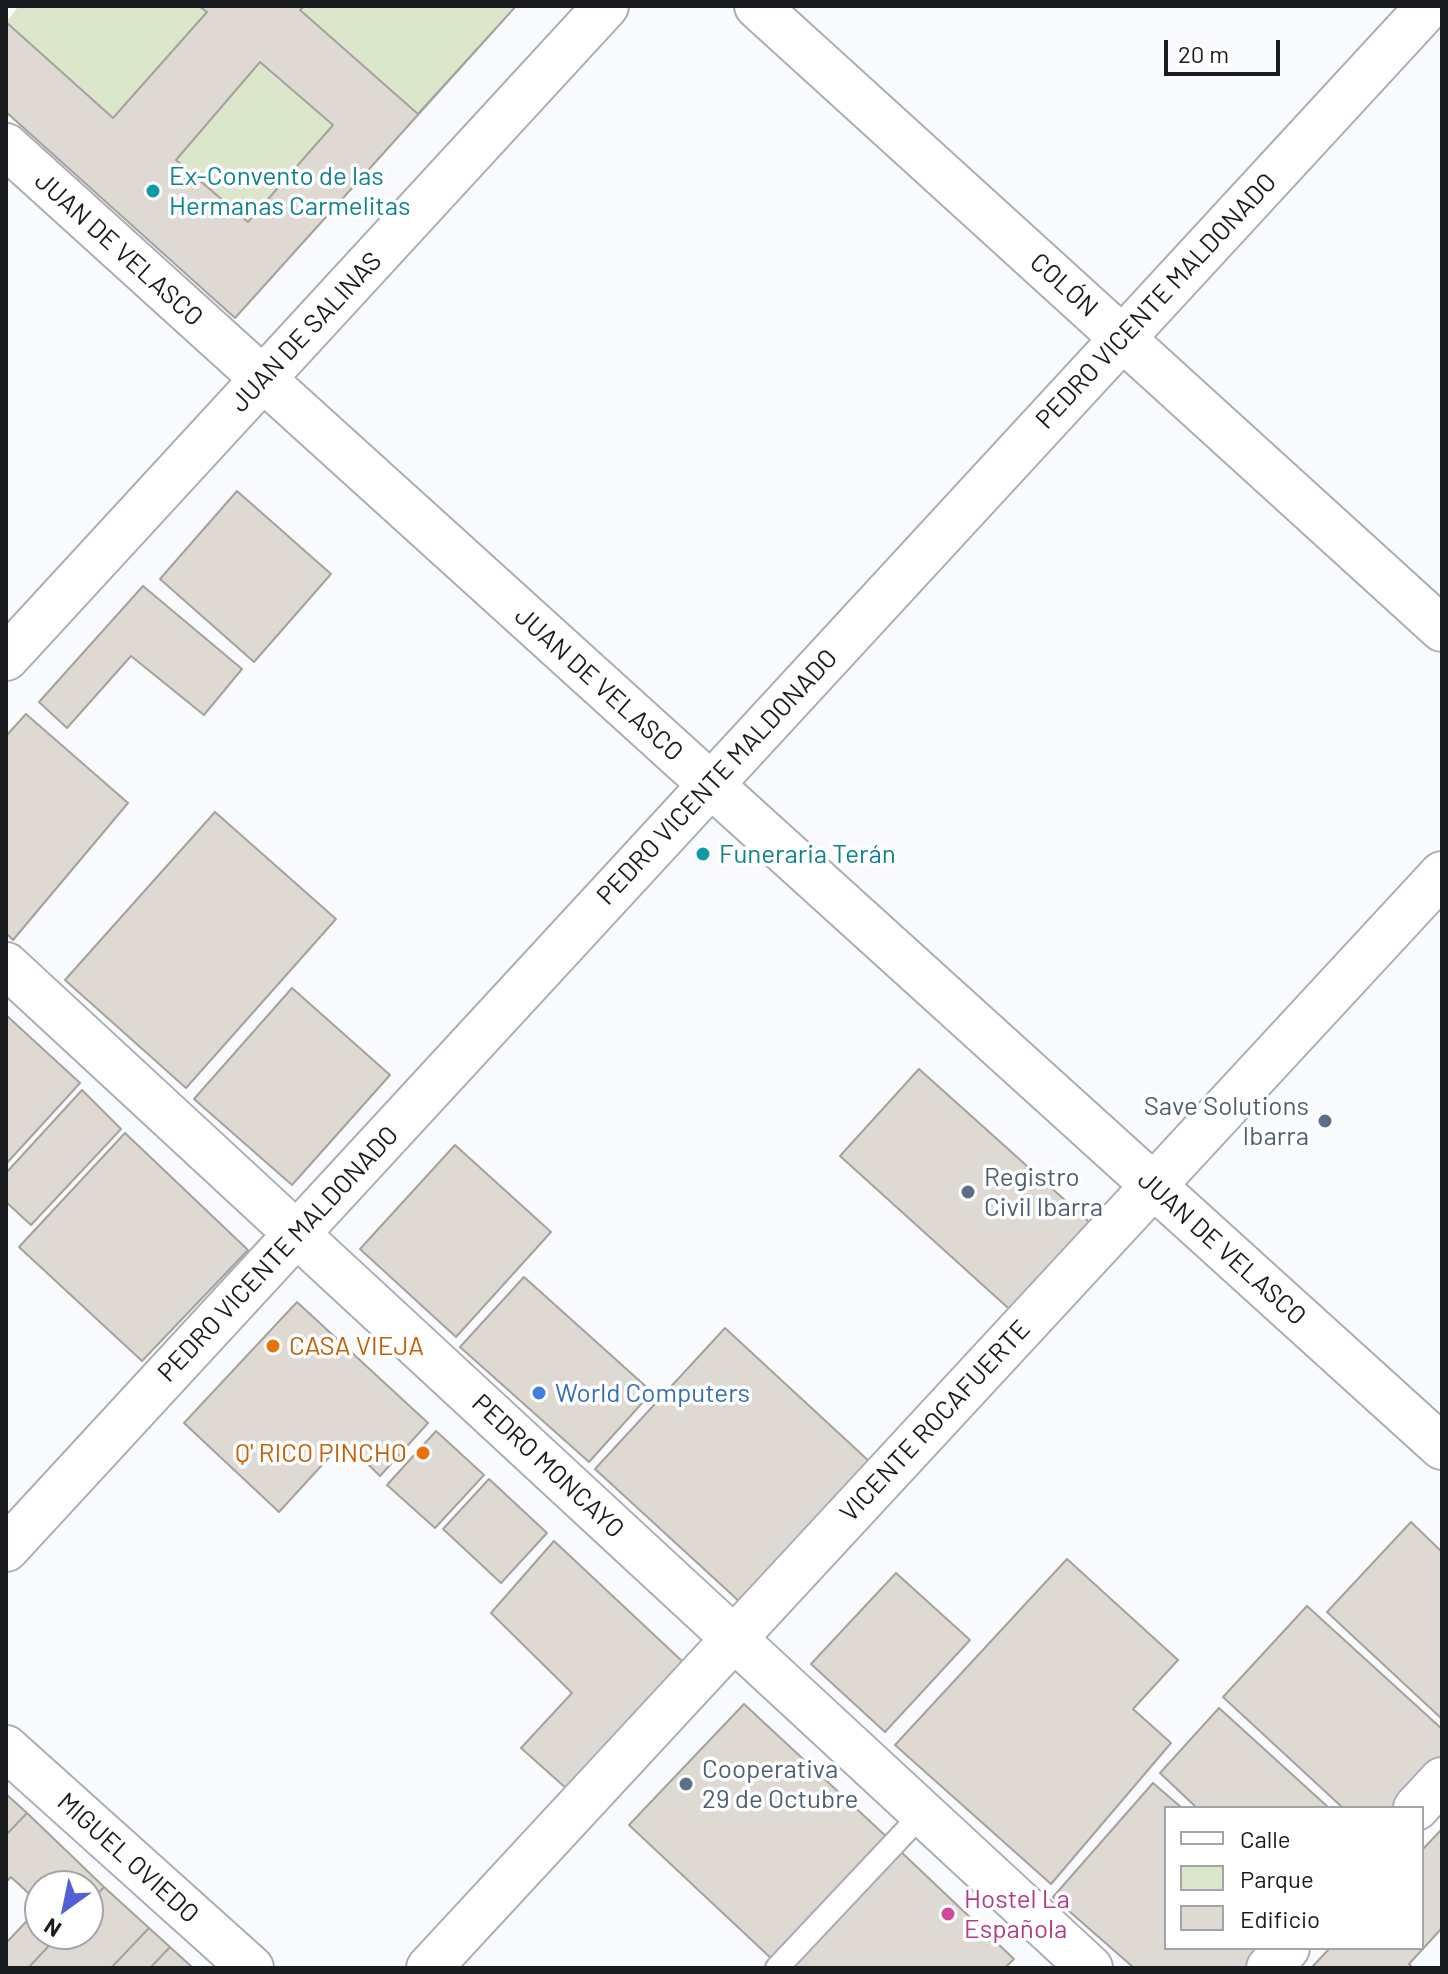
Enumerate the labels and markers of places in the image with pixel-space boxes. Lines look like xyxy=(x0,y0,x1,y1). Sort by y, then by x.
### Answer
place label: Ex-Convento de las Hermanas Carmelitas xyxy=(169,160,411,222)
marker: Ex-Convento de las Hermanas Carmelitas xyxy=(144,182,162,200)
place label: Funeraria Terán xyxy=(719,838,896,870)
marker: Funeraria Terán xyxy=(694,845,712,863)
place label: Save Solutions Ibarra xyxy=(1144,1090,1309,1152)
marker: Save Solutions Ibarra xyxy=(1316,1112,1334,1130)
place label: Registro Civil Ibarra xyxy=(984,1161,1103,1222)
marker: Registro Civil Ibarra xyxy=(959,1183,977,1201)
place label: CASA VIEJA xyxy=(289,1330,424,1362)
marker: CASA VIEJA xyxy=(264,1337,282,1355)
place label: World Computers xyxy=(555,1377,750,1409)
marker: World Computers xyxy=(530,1384,548,1402)
place label: Q' RICO PINCHO xyxy=(235,1437,407,1469)
marker: Q' RICO PINCHO xyxy=(414,1444,432,1462)
place label: Cooperativa 29 de Octubre xyxy=(702,1753,858,1814)
marker: Cooperativa 29 de Octubre xyxy=(677,1775,695,1793)
place label: Hostel La Española xyxy=(964,1883,1070,1944)
marker: Hostel La Española xyxy=(939,1905,957,1923)

